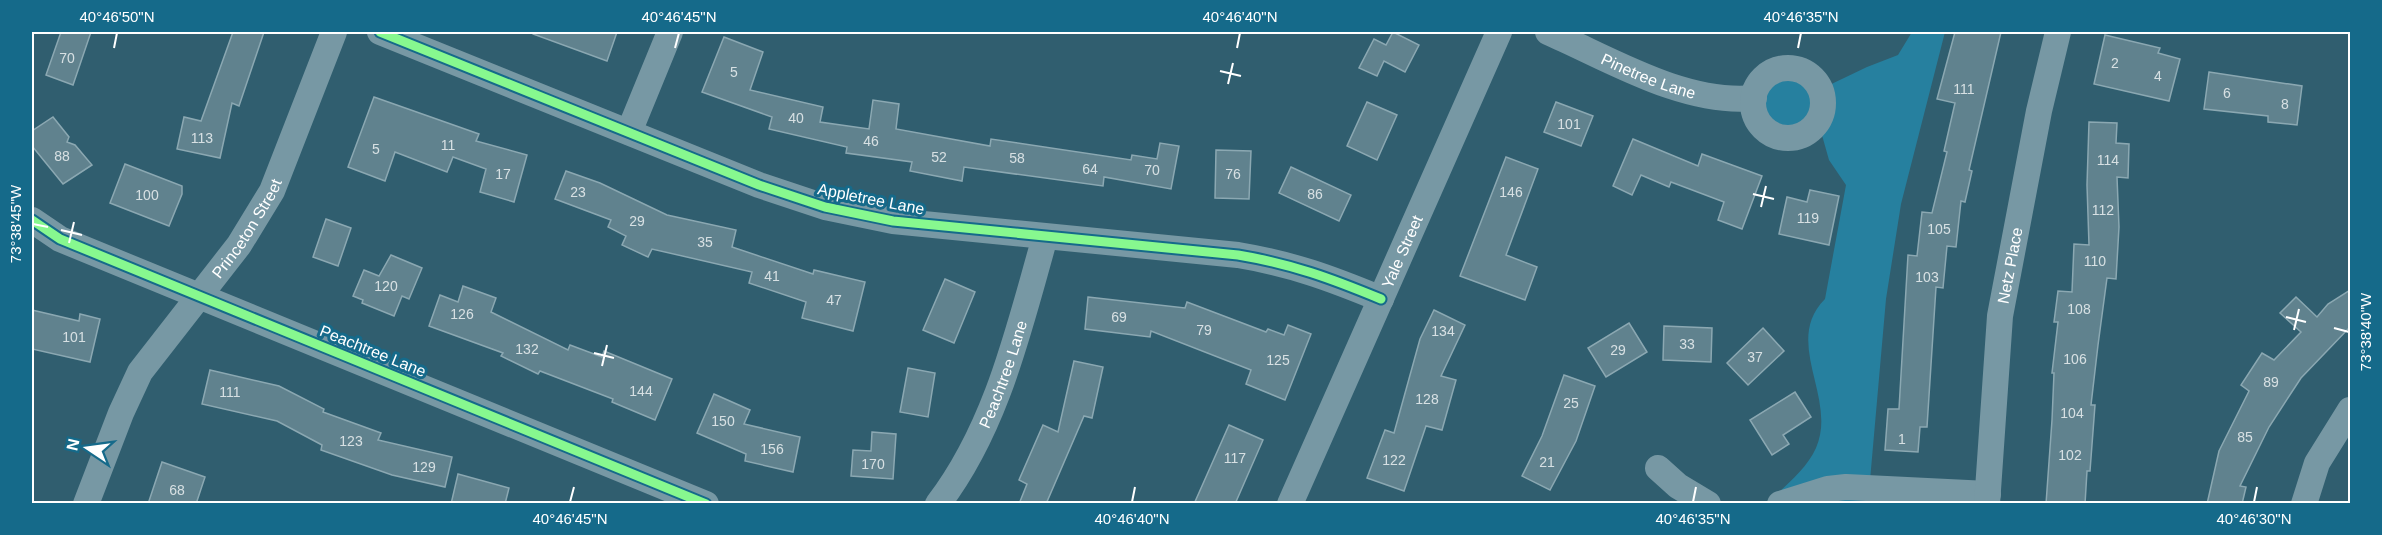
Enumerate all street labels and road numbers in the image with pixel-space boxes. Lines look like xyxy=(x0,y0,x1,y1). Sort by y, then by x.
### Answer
street label: Pinetree Lane xyxy=(1599,50,1698,101)
street label: Princeton Street xyxy=(208,176,285,281)
street label: Appletree Lane xyxy=(816,180,926,218)
street label: Yale Street xyxy=(1378,212,1426,291)
street label: Netz Place xyxy=(1994,226,2025,305)
street label: Peachtree Lane xyxy=(976,318,1030,431)
street label: Peachtree Lane xyxy=(317,322,429,380)

